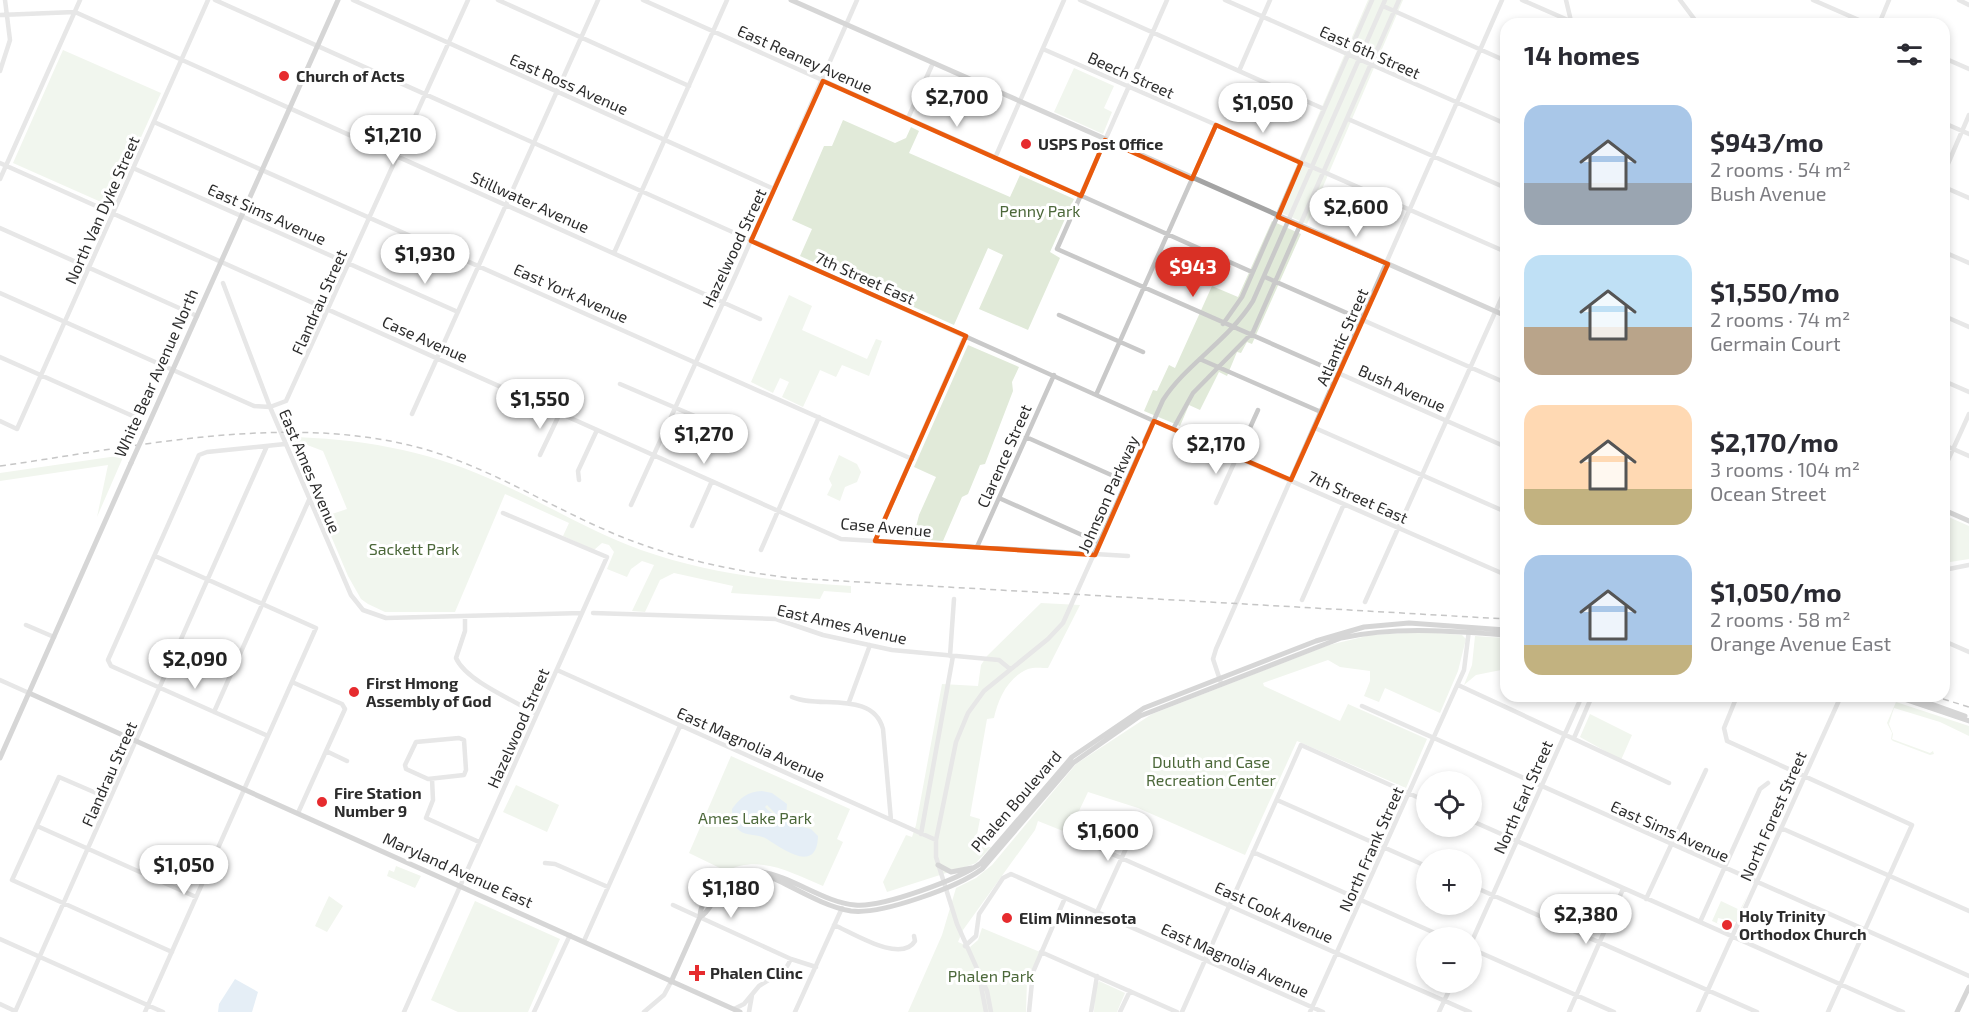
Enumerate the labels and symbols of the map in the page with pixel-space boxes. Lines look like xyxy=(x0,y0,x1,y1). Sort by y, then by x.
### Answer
street label: East Reaney Avenue xyxy=(735,20,876,97)
street label: East 6th Street xyxy=(1317,21,1423,82)
street label: Beech Street xyxy=(1085,47,1177,102)
street label: East Ross Avenue xyxy=(507,49,631,118)
place label: Church of Acts xyxy=(296,66,405,85)
marker: Church of Acts xyxy=(277,69,291,83)
pin: $2,700 xyxy=(908,77,1006,128)
pin: $1,050 xyxy=(1214,83,1312,134)
pin: $1,210 xyxy=(344,115,442,166)
street label: North Van Dyke Street xyxy=(60,133,143,287)
place label: USPS Post Office xyxy=(1038,134,1163,153)
marker: USPS Post Office xyxy=(1019,137,1033,151)
street label: Stillwater Avenue xyxy=(468,167,592,236)
street label: East Sims Avenue xyxy=(205,179,329,248)
street label: Hazelwood Street xyxy=(698,185,769,310)
pin: $2,600 xyxy=(1307,187,1405,238)
park label: Penny Park xyxy=(1000,201,1080,220)
pin: $1,930 xyxy=(376,234,474,285)
street label: Flandrau Street xyxy=(287,246,350,357)
street label: 7th Street East xyxy=(812,247,918,308)
pin: $943 xyxy=(1157,247,1229,298)
street label: East York Avenue xyxy=(511,259,631,326)
street label: Atlantic Street xyxy=(1312,285,1371,388)
street label: White Bear Avenue North xyxy=(110,286,201,460)
street label: Case Avenue xyxy=(380,311,471,366)
street label: Bush Avenue xyxy=(1356,360,1449,415)
pin: $1,550 xyxy=(491,379,589,430)
street label: Clarence Street xyxy=(972,401,1035,510)
street label: East Ames Avenue xyxy=(276,406,345,536)
pin: $1,270 xyxy=(655,414,753,465)
pin: $2,170 xyxy=(1167,424,1265,475)
street label: Johnson Parkway xyxy=(1073,432,1142,555)
street label: 7th Street East xyxy=(1305,466,1411,527)
street label: Case Avenue xyxy=(840,513,932,540)
park label: Sackett Park xyxy=(369,539,459,558)
street label: East Ames Avenue xyxy=(775,599,909,648)
pin: $2,090 xyxy=(146,639,244,690)
street label: Hazelwood Street xyxy=(483,665,553,791)
place label: First Hmong Assembly of God xyxy=(366,673,491,711)
marker: First Hmong Assembly of God xyxy=(347,685,361,699)
street label: East Magnolia Avenue xyxy=(674,702,828,785)
street label: Flandrau Street xyxy=(77,718,140,829)
street label: North Earl Street xyxy=(1489,737,1556,857)
street label: Phalen Boulevard xyxy=(967,746,1065,855)
street label: North Forest Street xyxy=(1735,748,1810,884)
park label: Duluth and Case Recreation Center xyxy=(1146,752,1277,789)
place label: Fire Station Number 9 xyxy=(334,783,422,820)
street label: North Frank Street xyxy=(1334,783,1407,914)
marker: Fire Station Number 9 xyxy=(315,795,329,809)
street label: East Sims Avenue xyxy=(1608,796,1732,865)
park label: Ames Lake Park xyxy=(698,808,812,827)
pin: $1,600 xyxy=(1059,811,1157,862)
street label: Maryland Avenue East xyxy=(380,828,536,911)
pin: $1,050 xyxy=(135,845,233,896)
pin: $1,180 xyxy=(682,868,780,919)
street label: East Cook Avenue xyxy=(1212,877,1336,946)
pin: $2,380 xyxy=(1537,894,1635,945)
place label: Holy Trinity Orthodox Church xyxy=(1739,906,1867,943)
place label: Elim Minnesota xyxy=(1019,908,1136,927)
marker: Elim Minnesota xyxy=(1000,911,1014,925)
street label: East Magnolia Avenue xyxy=(1158,918,1312,1001)
marker: Holy Trinity Orthodox Church xyxy=(1720,918,1734,932)
place label: Phalen Clinc xyxy=(710,963,803,982)
marker: Phalen Clinc xyxy=(688,964,706,982)
park label: Phalen Park xyxy=(948,966,1034,985)

